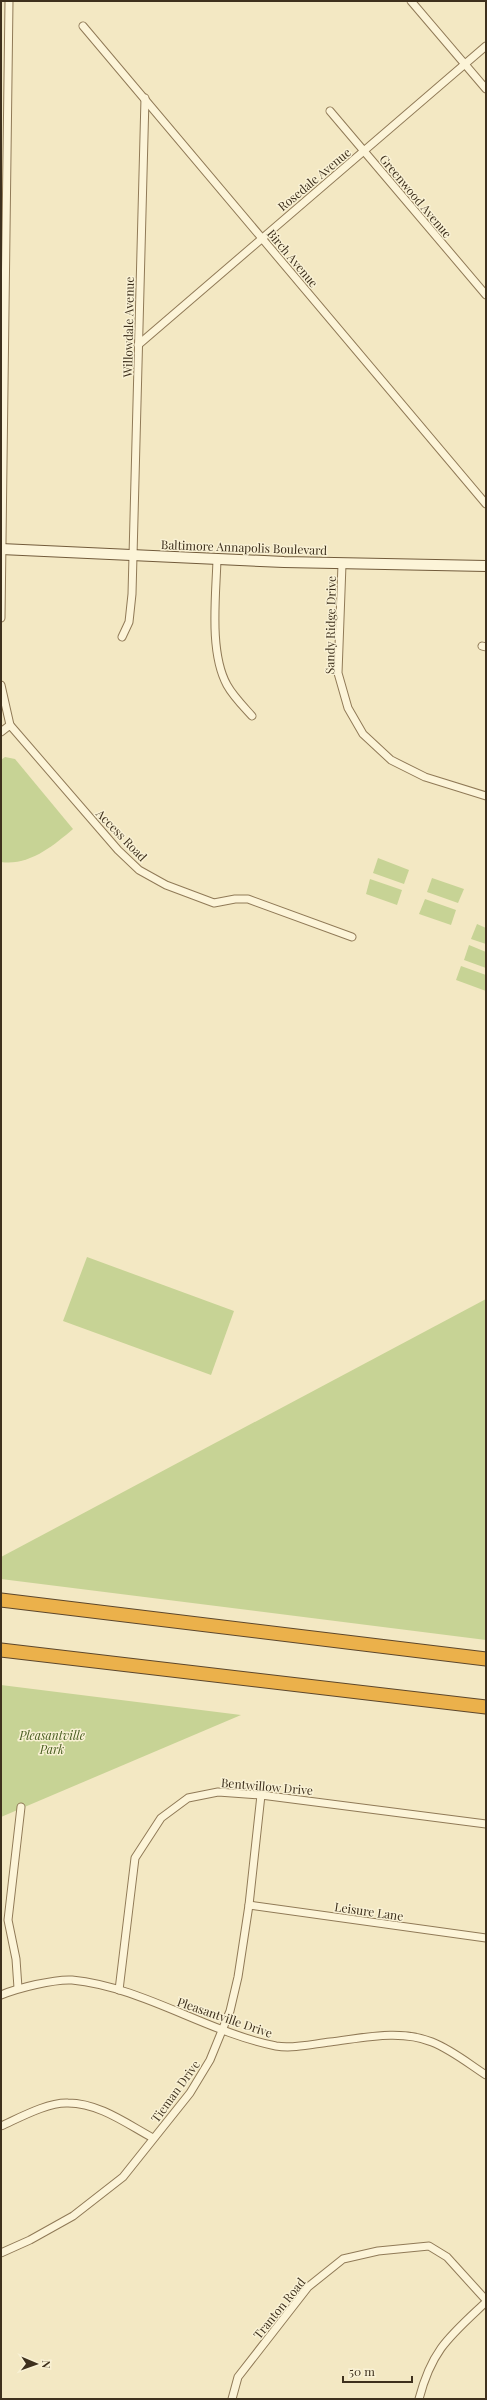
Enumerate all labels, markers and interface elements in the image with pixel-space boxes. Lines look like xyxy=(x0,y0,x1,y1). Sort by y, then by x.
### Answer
street label: Rosedale Avenue xyxy=(274,144,354,214)
street label: Greenwood Avenue xyxy=(376,151,456,241)
street label: Birch Avenue xyxy=(264,226,322,290)
street label: Willowdale Avenue xyxy=(119,276,137,379)
street label: Baltimore Annapolis Boulevard xyxy=(161,536,327,558)
street label: Sandy Ridge Drive xyxy=(321,576,339,674)
street label: Access Road xyxy=(93,805,151,864)
park label: Pleasantville Park xyxy=(18,1727,85,1757)
street label: Bentwillow Drive xyxy=(220,1774,314,1798)
street label: Leisure Lane xyxy=(334,1898,404,1924)
street label: Pleasantville Drive xyxy=(175,1993,275,2041)
street label: Tieman Drive xyxy=(147,2057,203,2125)
street label: Tranton Road xyxy=(249,2274,309,2342)
north arrow xyxy=(16,2344,56,2384)
scale bar xyxy=(343,2358,412,2384)
text: N xyxy=(39,2360,54,2369)
text: 50 m xyxy=(349,2363,375,2379)

